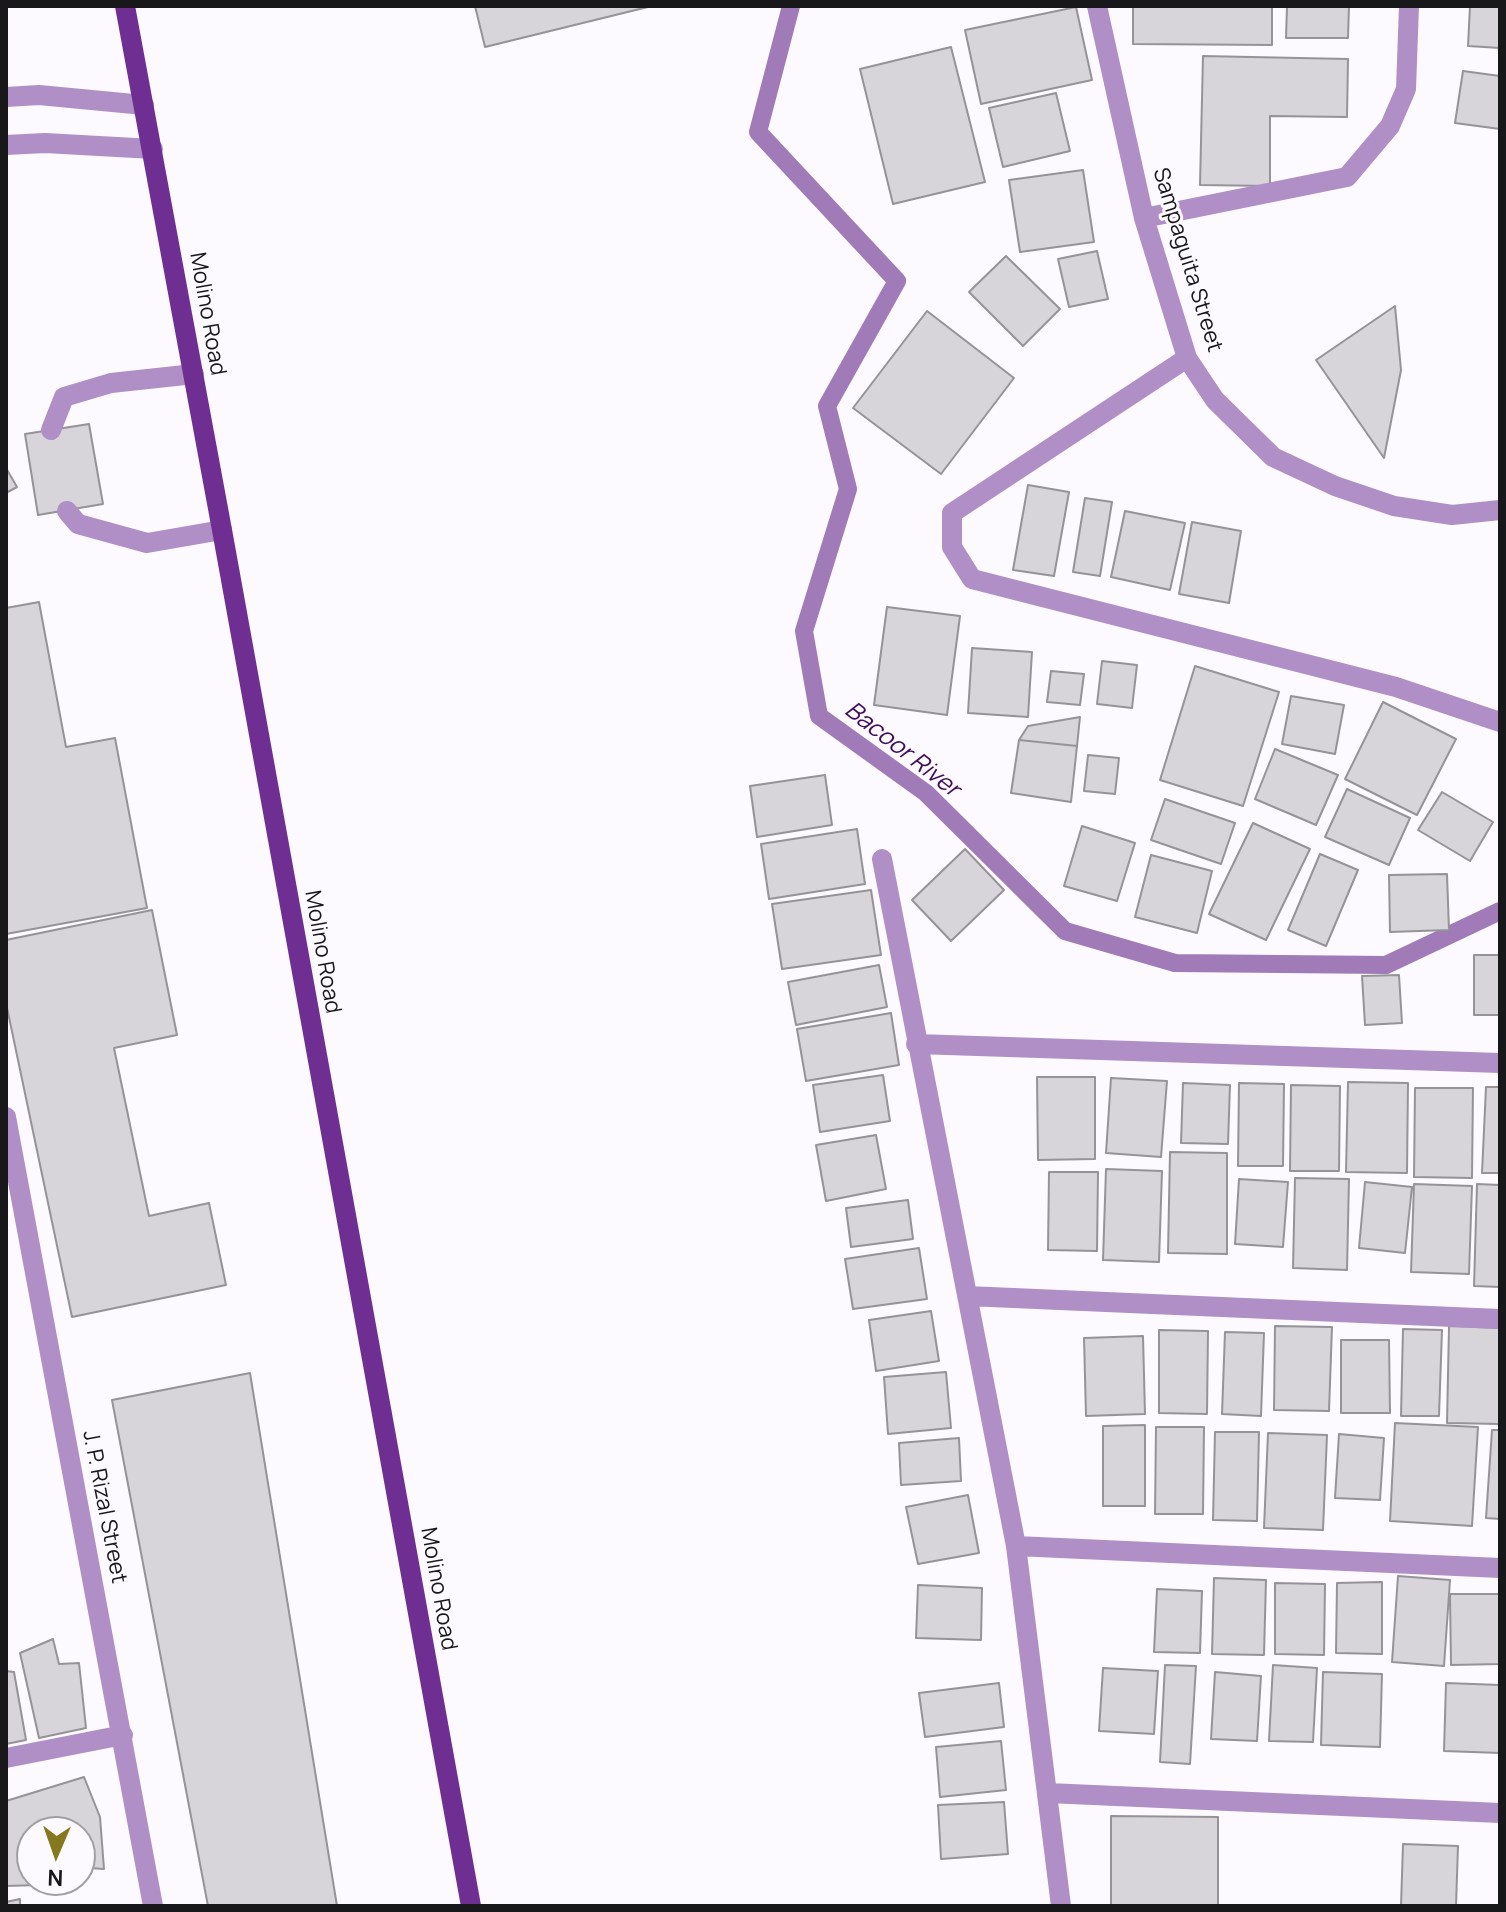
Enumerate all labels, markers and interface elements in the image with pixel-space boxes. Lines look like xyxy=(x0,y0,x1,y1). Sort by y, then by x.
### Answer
street label: Sampaguita Street xyxy=(1146,165,1228,355)
street label: Molino Road xyxy=(183,250,231,378)
water label: Bacoor River xyxy=(839,696,965,804)
street label: Molino Road xyxy=(298,888,346,1016)
street label: J. P. Rizal Street xyxy=(76,1428,132,1586)
street label: Molino Road xyxy=(414,1525,462,1653)
north arrow xyxy=(16,1816,96,1896)
text: N xyxy=(47,1863,64,1893)

